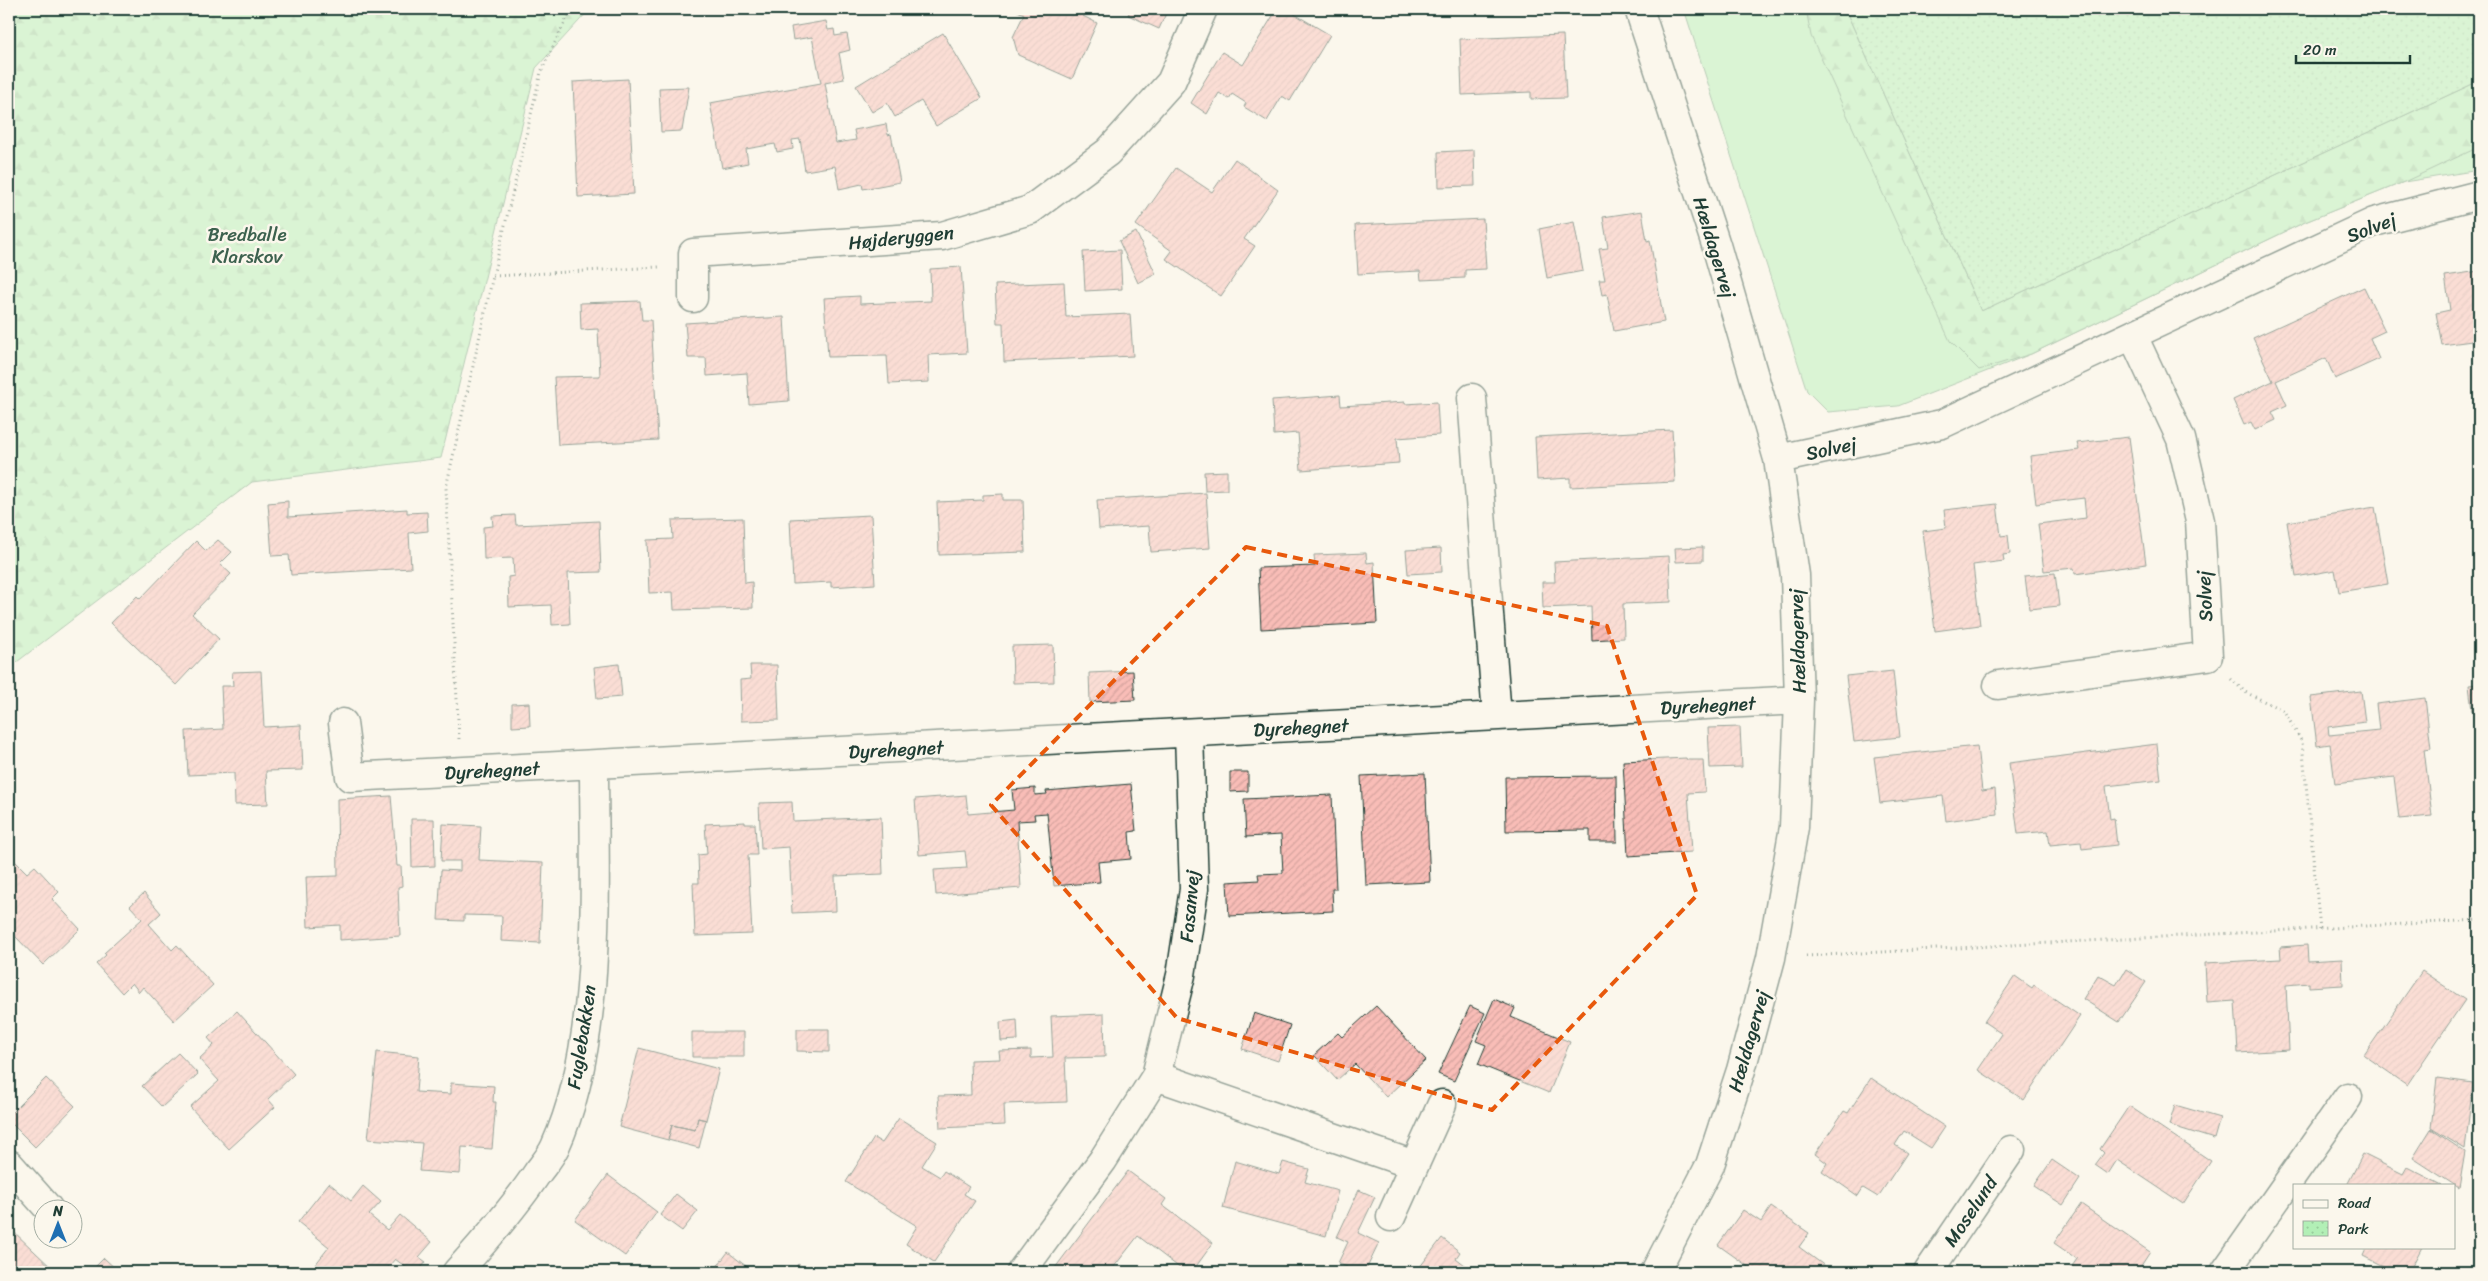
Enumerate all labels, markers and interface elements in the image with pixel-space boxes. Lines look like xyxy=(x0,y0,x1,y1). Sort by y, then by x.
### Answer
scale bar xyxy=(2296,32,2409,64)
text: 20 m xyxy=(2303,37,2337,63)
street label: Hældagervej xyxy=(1683,192,1746,303)
street label: Solvej xyxy=(2341,202,2402,252)
street label: Højderyggen xyxy=(847,216,955,259)
park label: Bredballe Klarskov xyxy=(207,218,287,273)
street label: Solvej xyxy=(1803,427,1861,470)
street label: Solvej xyxy=(2187,568,2222,622)
street label: Hældagervej xyxy=(1779,587,1816,694)
street label: Dyrehegnet xyxy=(1660,686,1758,724)
street label: Dyrehegnet xyxy=(1253,708,1351,746)
street label: Dyrehegnet xyxy=(848,730,946,768)
street label: Dyrehegnet xyxy=(444,751,542,789)
street label: Fasanvej xyxy=(1170,868,1209,944)
street label: Fuglebakken xyxy=(557,983,606,1092)
street label: Hældagervej xyxy=(1718,985,1779,1096)
street label: Moselund xyxy=(1934,1167,2007,1253)
legend xyxy=(2293,1184,2456,1248)
text: Road xyxy=(2338,1190,2371,1216)
north arrow xyxy=(32,1198,82,1248)
text: N xyxy=(52,1199,63,1224)
text: Park xyxy=(2338,1216,2369,1242)

